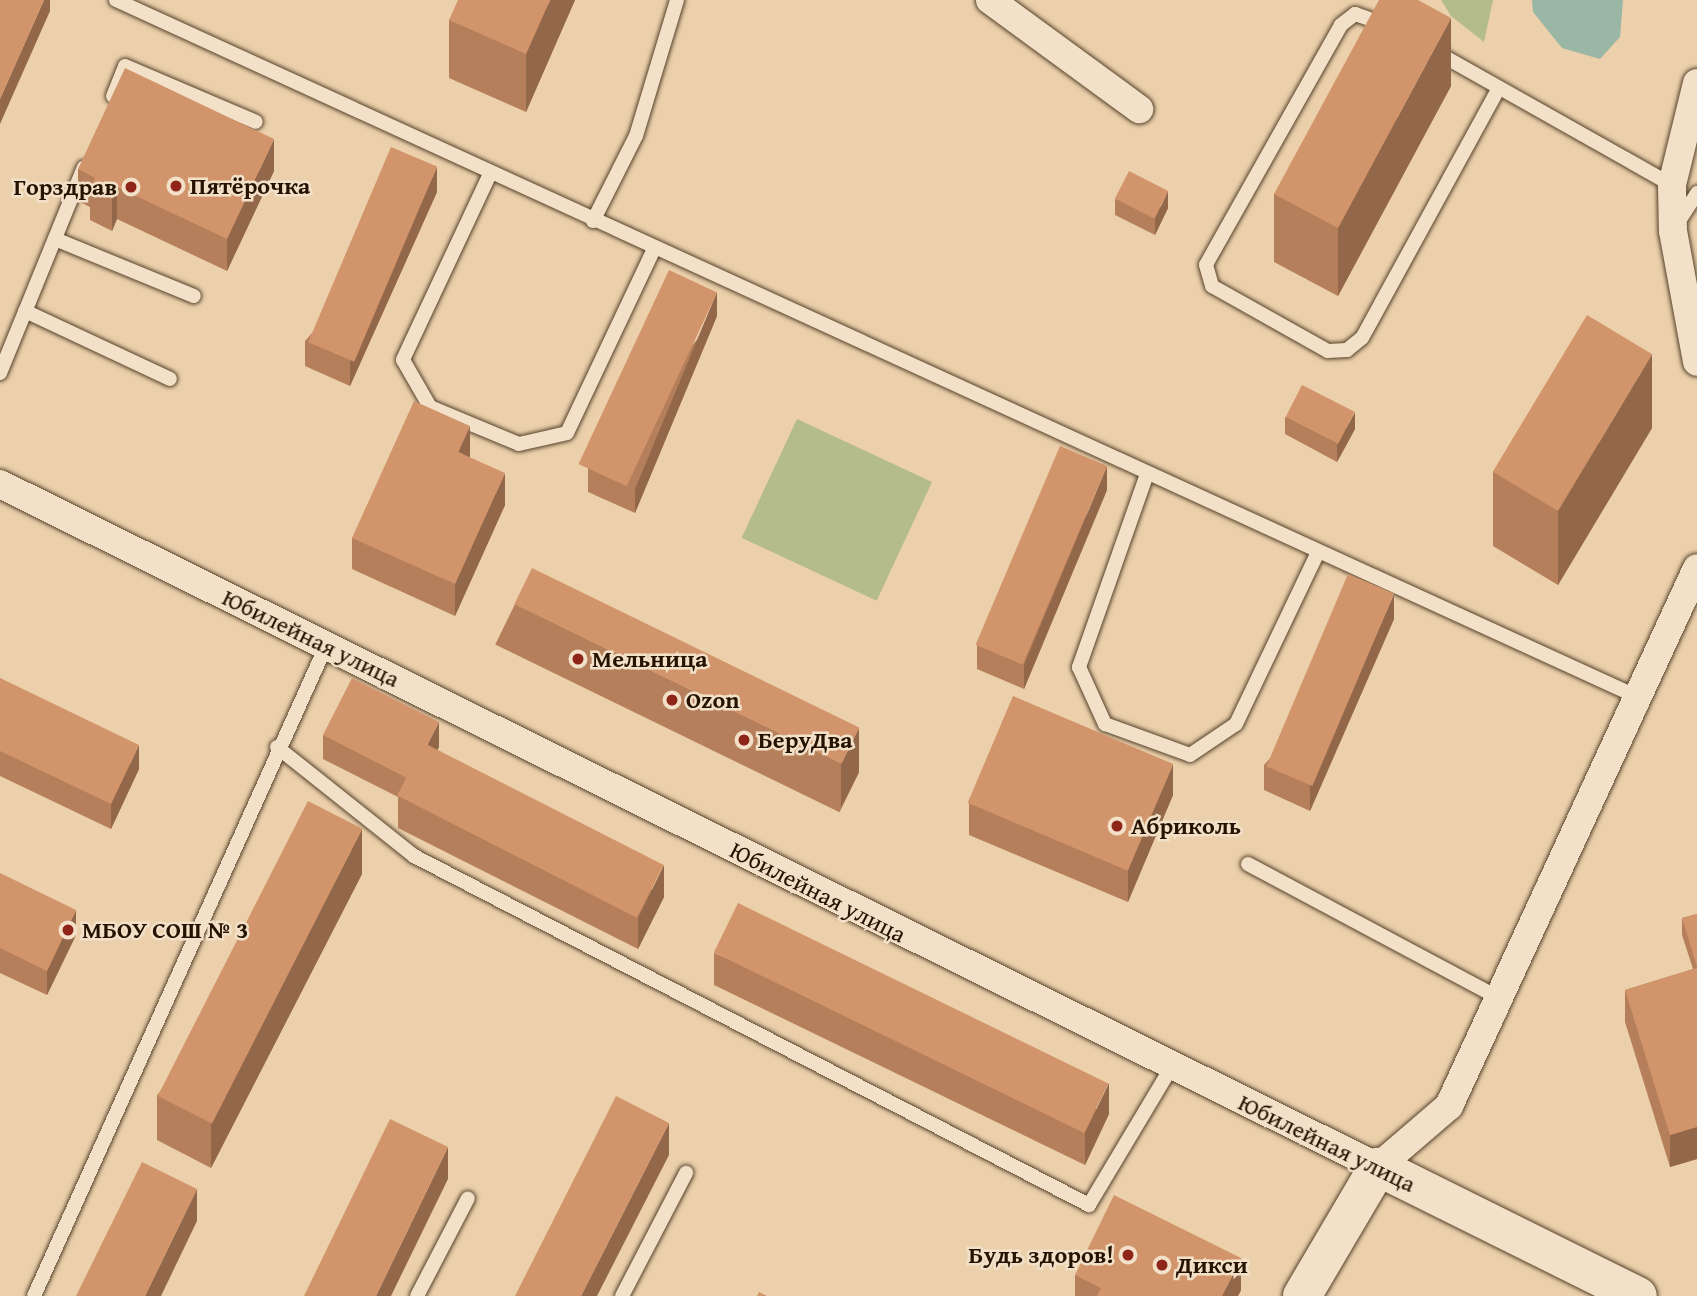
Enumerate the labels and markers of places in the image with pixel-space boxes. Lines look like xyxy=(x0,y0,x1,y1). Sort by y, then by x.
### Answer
place label: Пятёрочка xyxy=(190,172,310,200)
place label: Горздрав xyxy=(14,173,117,201)
marker: Пятёрочка xyxy=(168,178,184,194)
marker: Горздрав xyxy=(123,179,139,195)
place label: Мельница xyxy=(592,645,708,673)
marker: Мельница xyxy=(570,651,586,667)
place label: Ozon xyxy=(686,686,739,714)
marker: Ozon xyxy=(664,692,680,708)
place label: БеруДва xyxy=(758,726,853,754)
marker: БеруДва xyxy=(736,732,752,748)
place label: Абриколь xyxy=(1131,812,1241,840)
marker: Абриколь xyxy=(1109,818,1125,834)
place label: МБОУ СОШ № 3 xyxy=(82,916,248,944)
marker: МБОУ СОШ № 3 xyxy=(60,922,76,938)
place label: Будь здоров! xyxy=(969,1241,1114,1269)
marker: Будь здоров! xyxy=(1120,1247,1136,1263)
place label: Дикси xyxy=(1176,1251,1248,1279)
marker: Дикси xyxy=(1154,1257,1170,1273)

